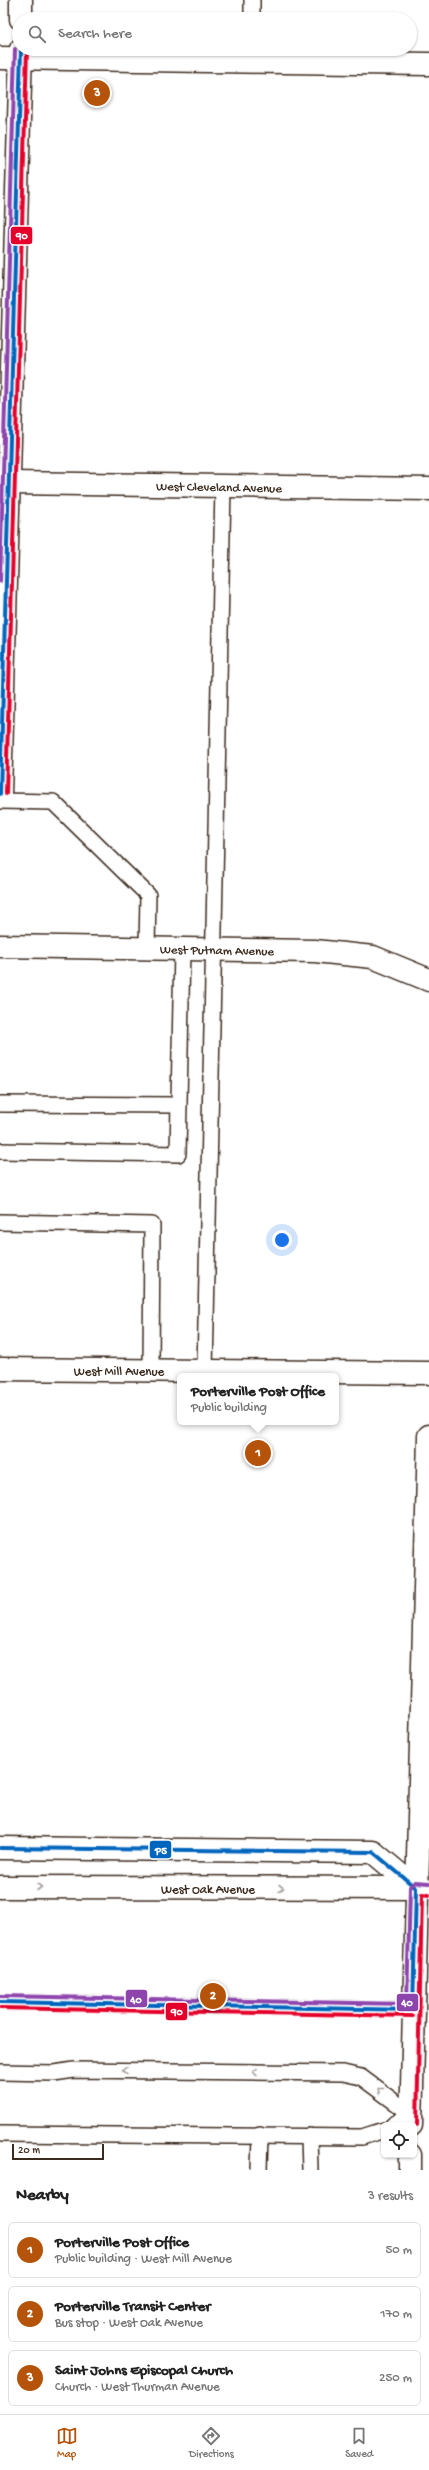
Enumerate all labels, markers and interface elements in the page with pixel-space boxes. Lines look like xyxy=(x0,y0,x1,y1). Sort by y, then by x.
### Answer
search box xyxy=(12,12,417,56)
icon: search xyxy=(26,23,48,45)
text: Search here xyxy=(58,25,132,43)
pin: 3 xyxy=(84,78,110,108)
line badge: 90 xyxy=(10,226,33,245)
text: 90 xyxy=(15,231,29,243)
street label: West Cleveland Avenue xyxy=(156,480,282,497)
street label: West Putnam Avenue xyxy=(160,943,275,960)
your location xyxy=(272,1230,292,1250)
street label: West Mill Avenue xyxy=(74,1365,165,1380)
popup xyxy=(177,1373,339,1425)
text: Porterville Post Office xyxy=(191,1383,325,1401)
text: Public building xyxy=(191,1401,267,1416)
pin: 1 xyxy=(245,1438,271,1468)
line badge: P5 xyxy=(149,1840,172,1859)
text: P5 xyxy=(154,1846,167,1858)
one-way arrow xyxy=(36,1883,42,1891)
street label: West Oak Avenue xyxy=(161,1883,255,1898)
one-way arrow xyxy=(278,1884,284,1892)
pin: 2 xyxy=(200,1981,226,2011)
line badge: 40 xyxy=(125,1989,148,2008)
line badge: 40 xyxy=(396,1993,419,2012)
text: 40 xyxy=(129,1995,142,2007)
text: 40 xyxy=(400,1998,413,2010)
line badge: 90 xyxy=(165,2002,188,2021)
text: 90 xyxy=(170,2007,184,2019)
one-way arrow xyxy=(122,2066,128,2075)
one-way arrow xyxy=(252,2068,258,2076)
one-way arrow xyxy=(378,2088,385,2095)
map controls xyxy=(381,2122,417,2158)
button: locate xyxy=(381,2122,417,2158)
scale bar xyxy=(12,2142,104,2161)
text: 20 m xyxy=(18,2145,40,2157)
text: Nearby xyxy=(16,2186,69,2206)
text: 3 results xyxy=(368,2189,413,2204)
text: Porterville Post Office xyxy=(55,2234,189,2252)
text: 1 xyxy=(27,2243,33,2258)
text: 50 m xyxy=(385,2243,412,2258)
text: Public building · West Mill Avenue xyxy=(55,2252,232,2267)
text: Porterville Transit Center xyxy=(55,2298,210,2316)
text: 2 xyxy=(27,2307,33,2322)
text: 170 m xyxy=(380,2307,412,2322)
text: Bus stop · West Oak Avenue xyxy=(55,2316,203,2331)
text: Saint Johns Episcopal Church xyxy=(55,2362,233,2380)
text: 3 xyxy=(27,2371,33,2386)
text: 250 m xyxy=(379,2371,412,2386)
text: Church · West Thurman Avenue xyxy=(55,2380,220,2395)
tab: Map xyxy=(56,2425,78,2461)
tab: Directions xyxy=(189,2425,234,2461)
tab: Saved xyxy=(345,2425,373,2461)

